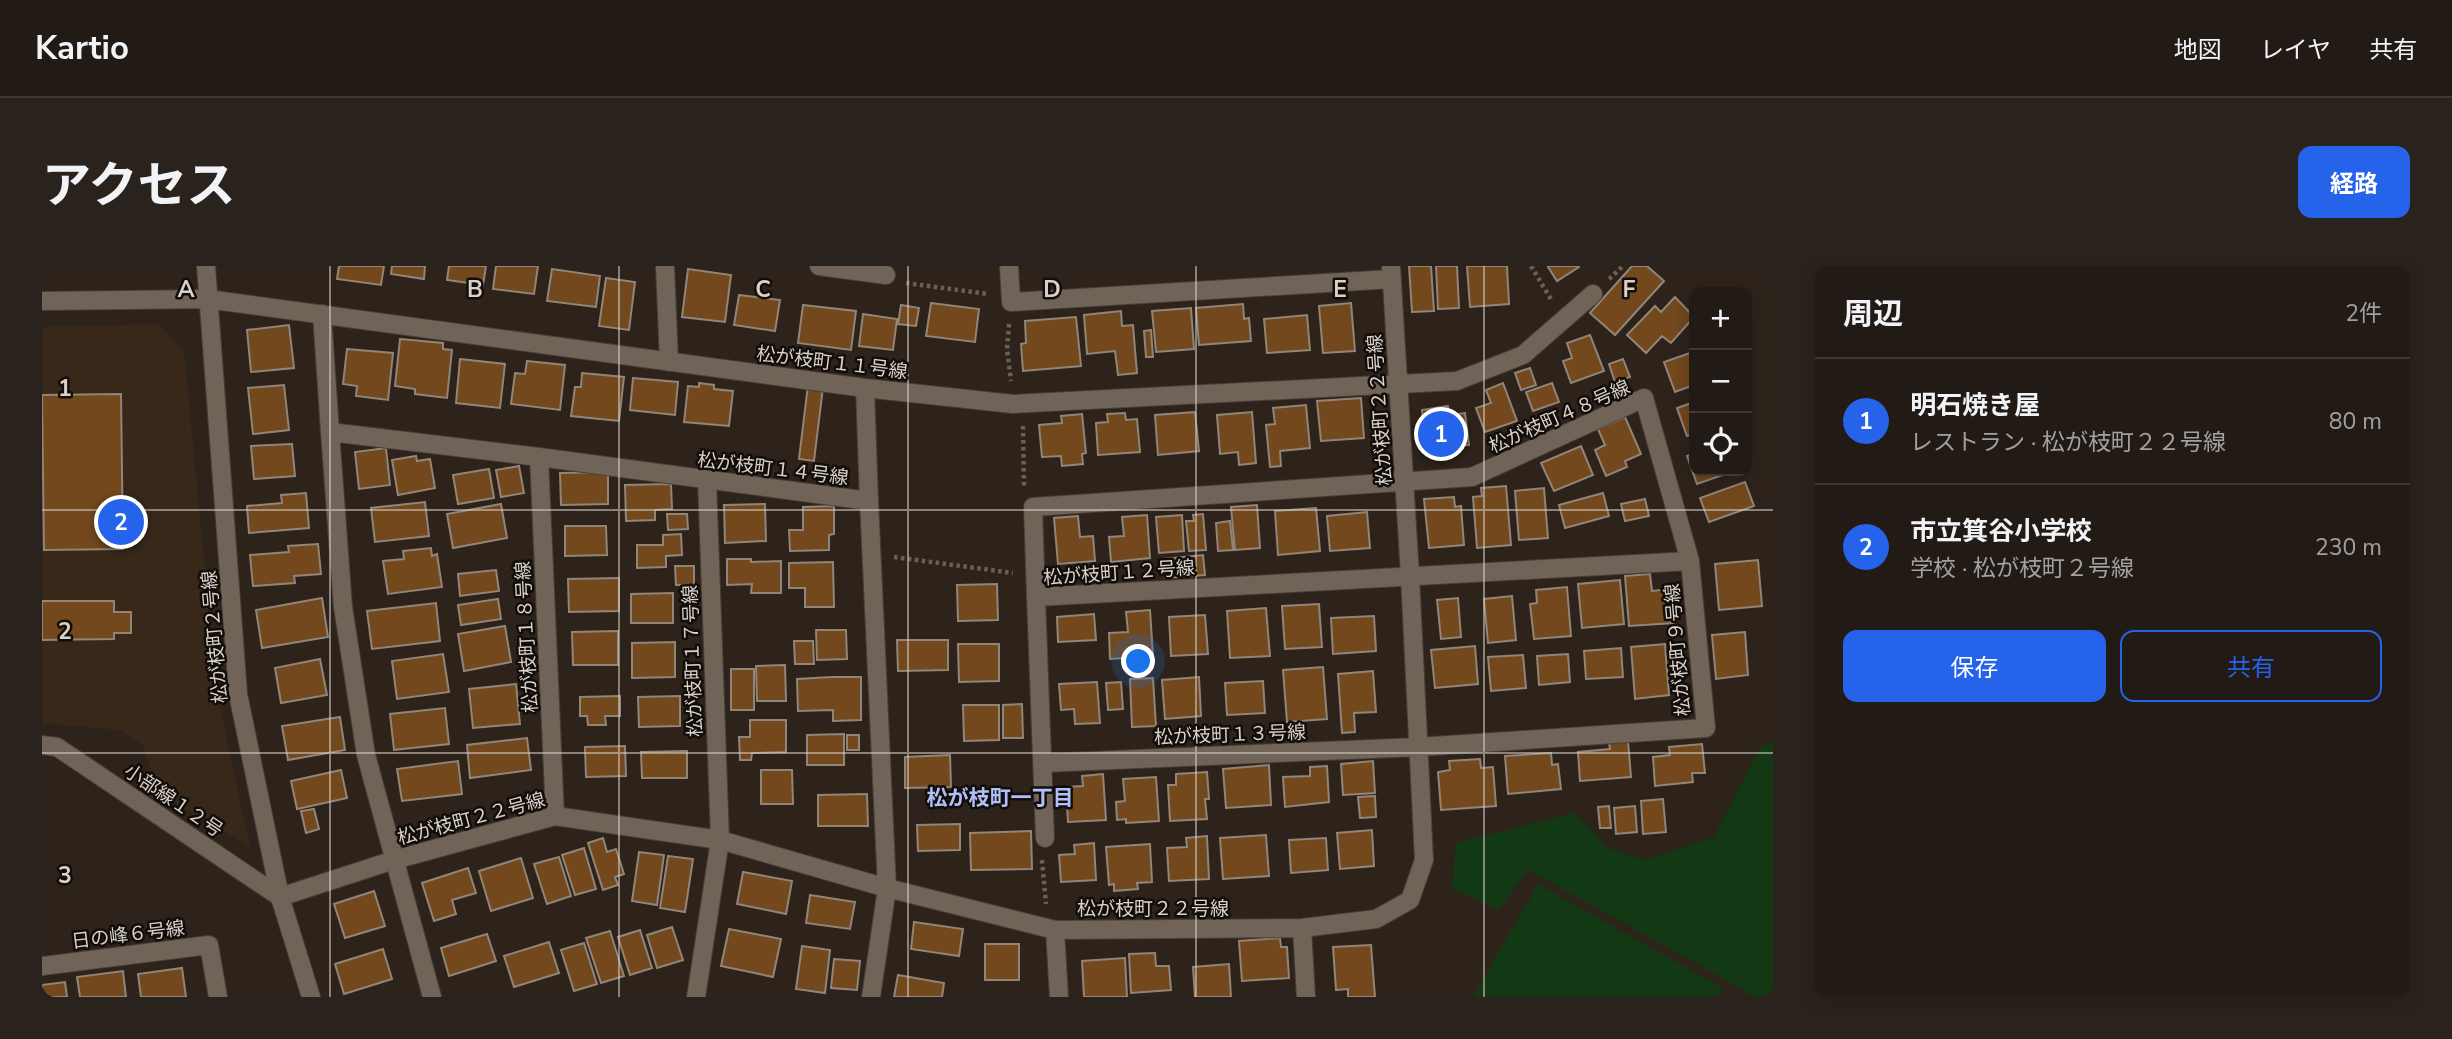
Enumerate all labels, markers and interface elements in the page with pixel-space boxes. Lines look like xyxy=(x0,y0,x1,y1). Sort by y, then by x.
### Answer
text: Kartio xyxy=(35,26,129,71)
text: 地図 xyxy=(2174,34,2222,66)
text: レイヤ xyxy=(2260,34,2331,66)
text: 共有 xyxy=(2369,34,2417,66)
button: 経路 xyxy=(2298,146,2410,218)
text: アクセス xyxy=(42,152,236,219)
text: A xyxy=(177,274,195,305)
text: B xyxy=(467,274,483,305)
text: C xyxy=(755,274,771,305)
text: D xyxy=(1043,274,1061,305)
text: E xyxy=(1333,274,1347,305)
text: F xyxy=(1623,274,1636,305)
map controls xyxy=(1689,287,1752,476)
button: + xyxy=(1689,287,1752,350)
text: 周辺 xyxy=(1843,294,1903,335)
text: 2件 xyxy=(2345,298,2382,329)
street label: 松が枝町２２号線 xyxy=(1362,333,1398,487)
street label: 松が枝町１１号線 xyxy=(755,341,909,385)
button: − xyxy=(1689,350,1752,413)
text: 1 xyxy=(58,373,72,404)
street label: 松が枝町４８号線 xyxy=(1485,374,1634,460)
text: 明石焼き屋 xyxy=(1910,388,2040,423)
text: 1 xyxy=(1859,406,1873,437)
text: 80 m xyxy=(2329,406,2382,437)
pin: 1 xyxy=(1418,408,1464,460)
button: locate xyxy=(1689,413,1752,476)
text: レストラン · 松が枝町２２号線 xyxy=(1910,427,2226,458)
street label: 松が枝町１４号線 xyxy=(696,447,850,491)
pin: 2 xyxy=(98,496,144,548)
text: 市立箕谷小学校 xyxy=(1910,514,2092,549)
text: 2 xyxy=(1859,532,1873,563)
text: 230 m xyxy=(2315,532,2382,563)
text: 学校 · 松が枝町２号線 xyxy=(1910,553,2134,584)
street label: 松が枝町１２号線 xyxy=(1042,555,1196,591)
street label: 松が枝町１８号線 xyxy=(510,560,544,714)
street label: 松が枝町２号線 xyxy=(196,570,234,704)
street label: 松が枝町９号線 xyxy=(1659,583,1697,717)
street label: 松が枝町１７号線 xyxy=(677,585,709,737)
text: 2 xyxy=(58,616,72,647)
button: 保存 xyxy=(1843,630,2106,702)
button: 共有 xyxy=(2120,630,2382,702)
your location xyxy=(1121,644,1155,678)
street label: 松が枝町１３号線 xyxy=(1154,719,1306,751)
street label: 小部線１２号 xyxy=(119,758,228,843)
district label: 松が枝町一丁目 xyxy=(927,784,1074,812)
street label: 松が枝町２２号線 xyxy=(394,787,548,851)
text: 3 xyxy=(58,860,72,891)
street label: 松が枝町２２号線 xyxy=(1077,896,1229,922)
street label: 日の峰６号線 xyxy=(70,915,186,955)

